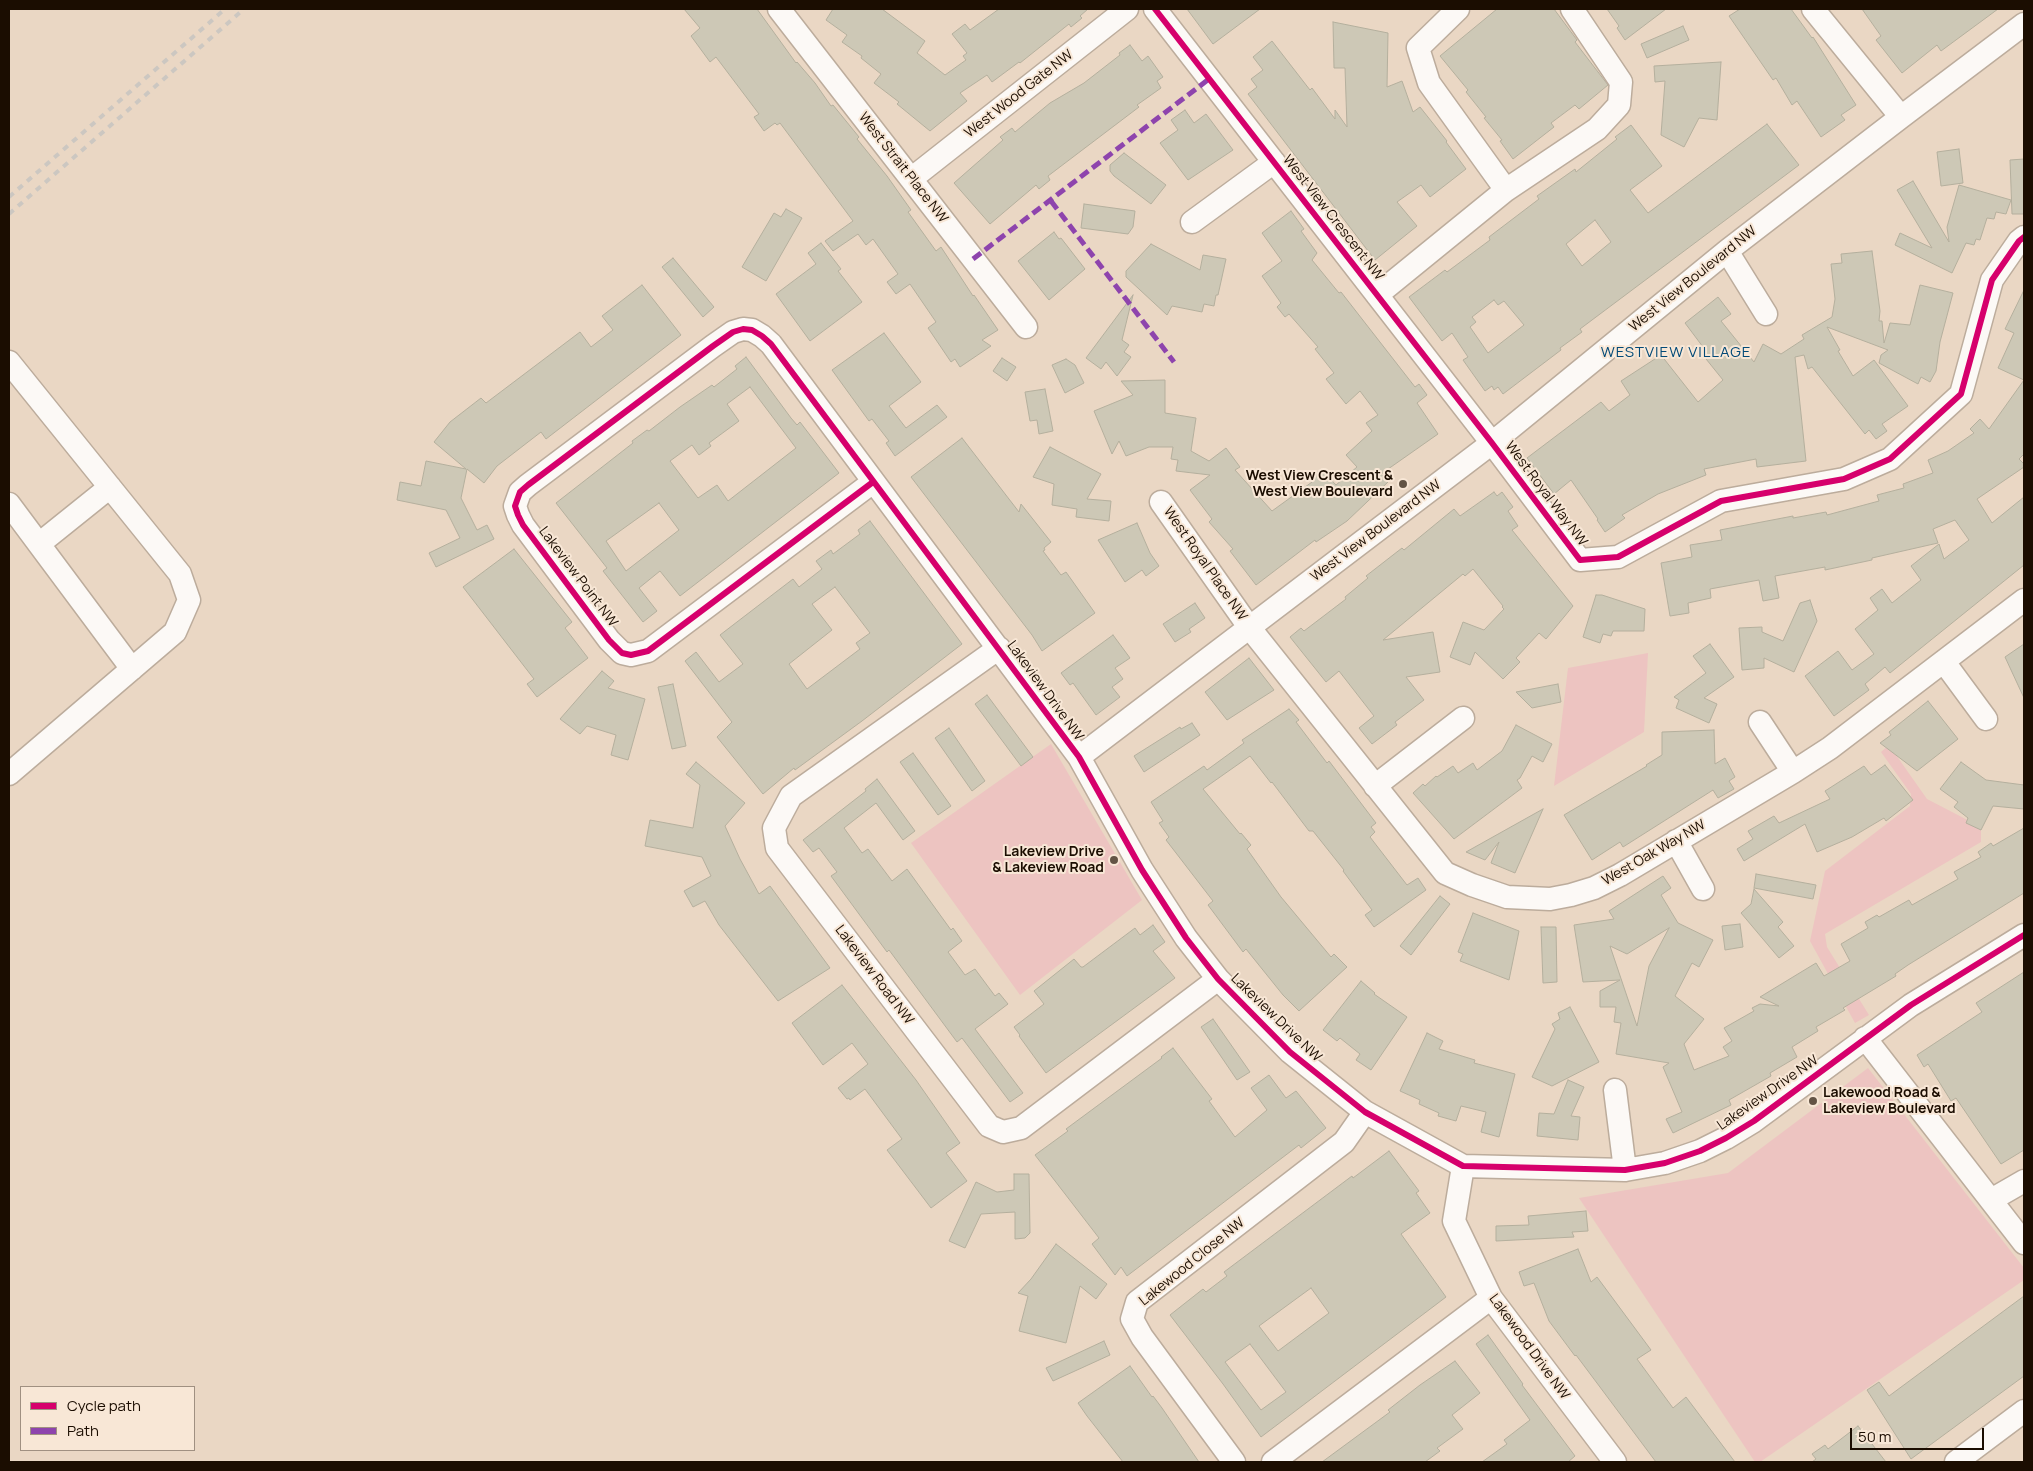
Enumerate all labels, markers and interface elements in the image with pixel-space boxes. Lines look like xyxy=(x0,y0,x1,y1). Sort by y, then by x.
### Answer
street label: West Wood Gate NW xyxy=(962,47,1076,141)
street label: West Strait Place NW xyxy=(855,109,951,227)
street label: West View Crescent NW xyxy=(1279,152,1387,284)
street label: West View Boulevard NW xyxy=(1626,223,1760,335)
district label: WESTVIEW VILLAGE xyxy=(1599,344,1753,362)
street label: West Royal Way NW xyxy=(1501,438,1591,550)
place label: West View Crescent & West View Boulevard xyxy=(1246,468,1393,501)
street label: West View Boulevard NW xyxy=(1308,477,1444,585)
marker: West View Crescent & West View Boulevard xyxy=(1397,478,1409,490)
street label: West Royal Place NW xyxy=(1159,504,1251,624)
street label: Lakeview Point NW xyxy=(535,524,621,630)
street label: Lakeview Drive NW xyxy=(1003,638,1087,744)
street label: West Oak Way NW xyxy=(1599,817,1709,889)
place label: Lakeview Drive & Lakeview Road xyxy=(992,844,1104,876)
marker: Lakeview Drive & Lakeview Road xyxy=(1108,854,1120,866)
street label: Lakeview Road NW xyxy=(831,922,917,1028)
street label: Lakeview Drive NW xyxy=(1227,970,1325,1066)
street label: Lakeview Drive NW xyxy=(1714,1052,1822,1134)
place label: Lakewood Road & Lakeview Boulevard xyxy=(1823,1085,1956,1118)
marker: Lakewood Road & Lakeview Boulevard xyxy=(1807,1095,1819,1107)
street label: Lakewood Close NW xyxy=(1136,1214,1248,1310)
street label: Lakewood Drive NW xyxy=(1485,1291,1573,1403)
legend xyxy=(20,1386,195,1451)
text: Cycle path xyxy=(67,1395,141,1416)
scale bar xyxy=(1853,1418,1987,1450)
text: Path xyxy=(67,1420,99,1441)
text: 50 m xyxy=(1858,1426,1892,1447)

